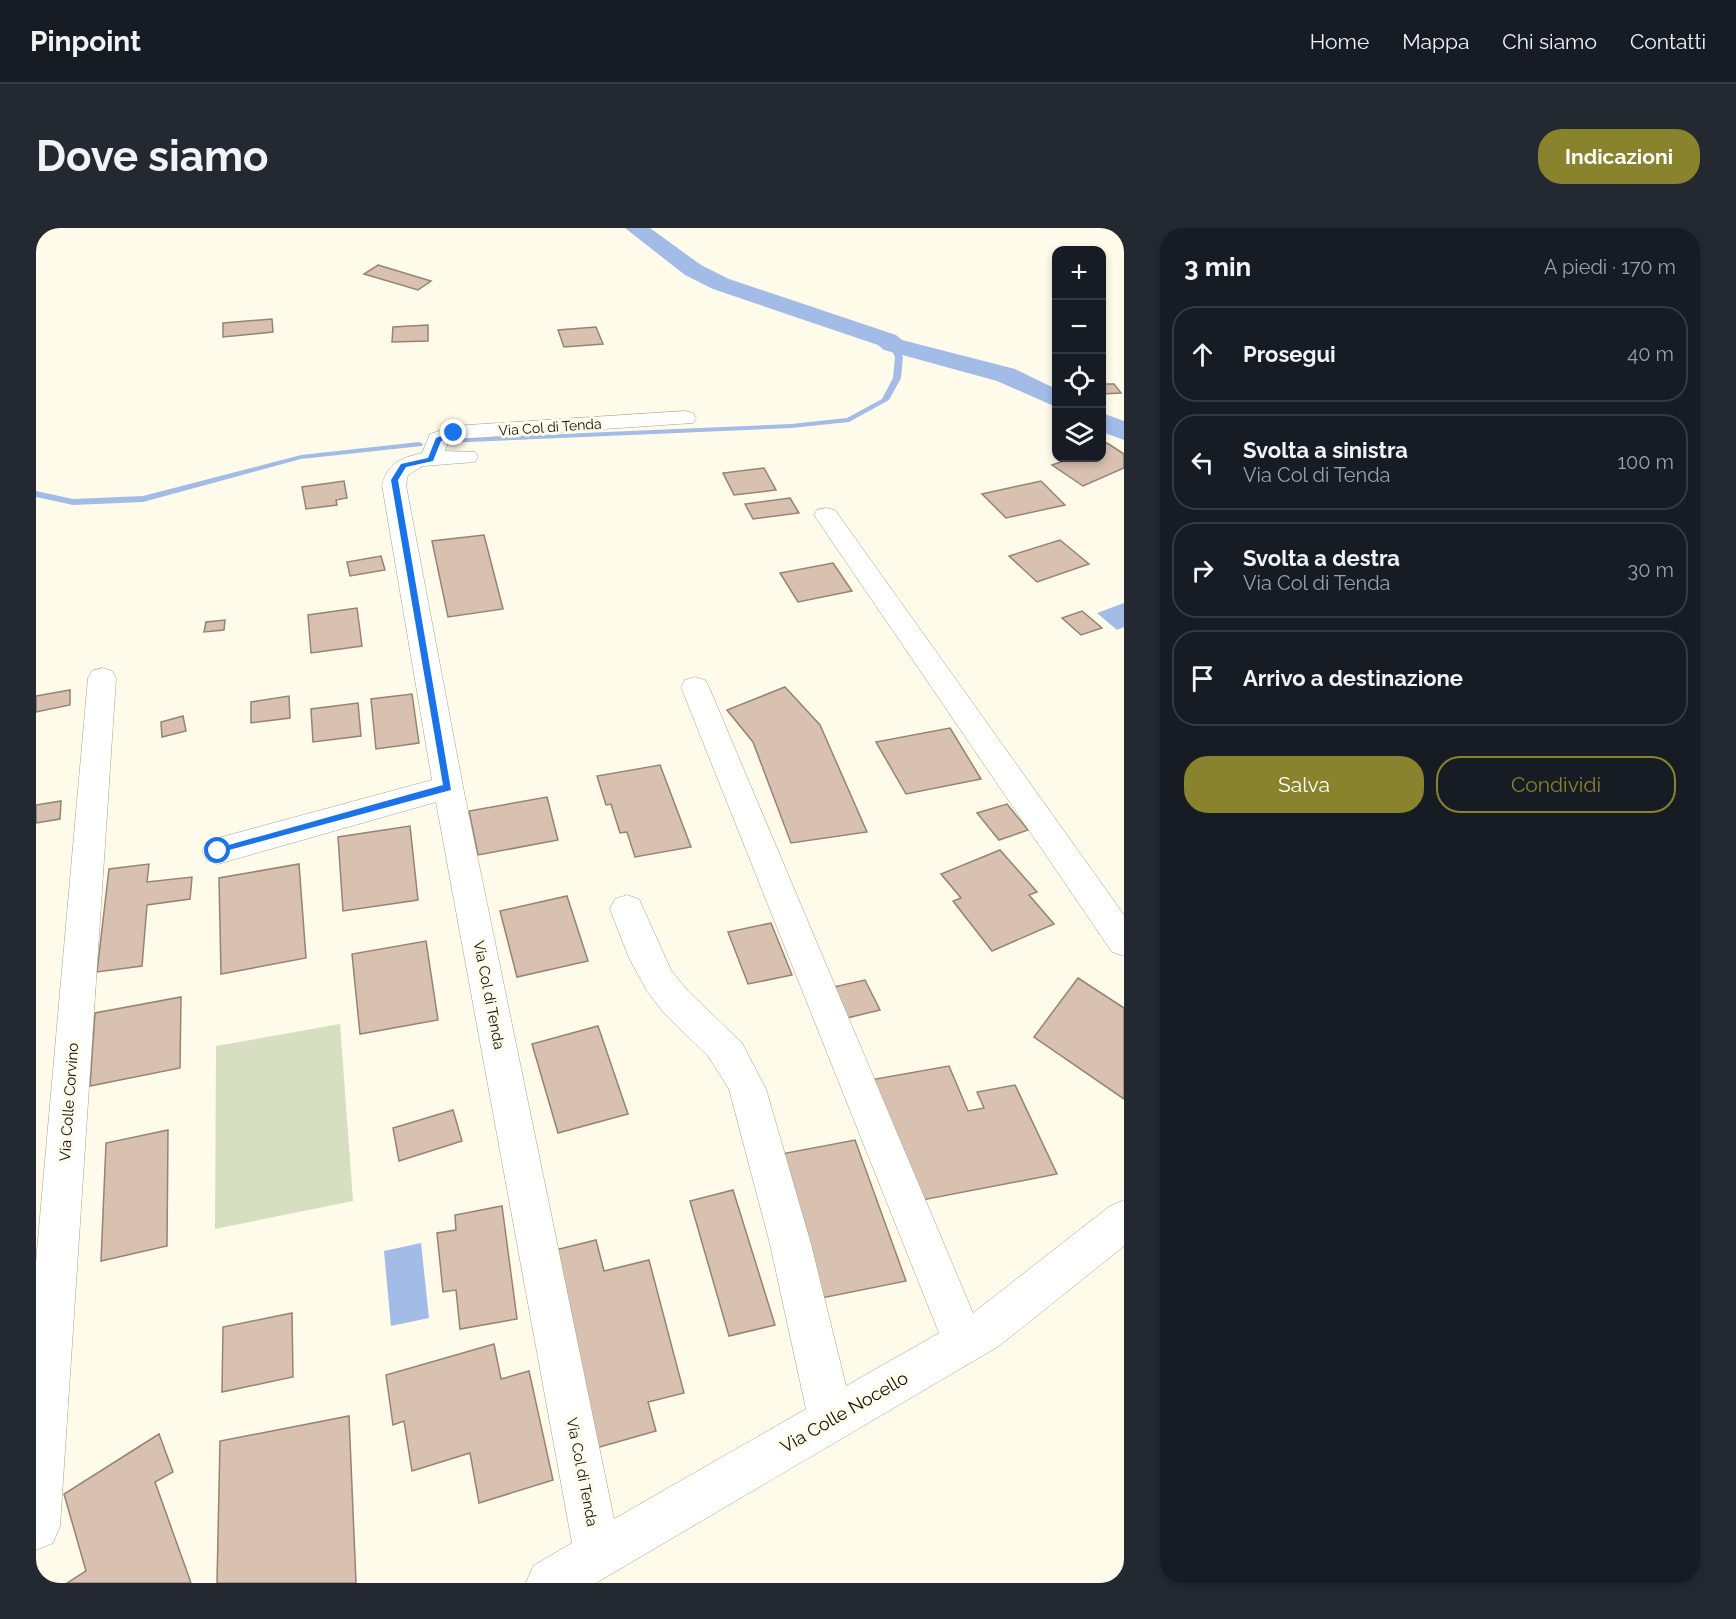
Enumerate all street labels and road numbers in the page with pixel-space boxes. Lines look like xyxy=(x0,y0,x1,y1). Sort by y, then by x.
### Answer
street label: Via Col di Tenda xyxy=(498,415,602,439)
street label: Via Col di Tenda xyxy=(470,939,508,1051)
street label: Via Colle Corvino xyxy=(56,1042,82,1162)
street label: Via Colle Nocello xyxy=(776,1367,912,1457)
street label: Via Col di Tenda xyxy=(563,1416,601,1528)

